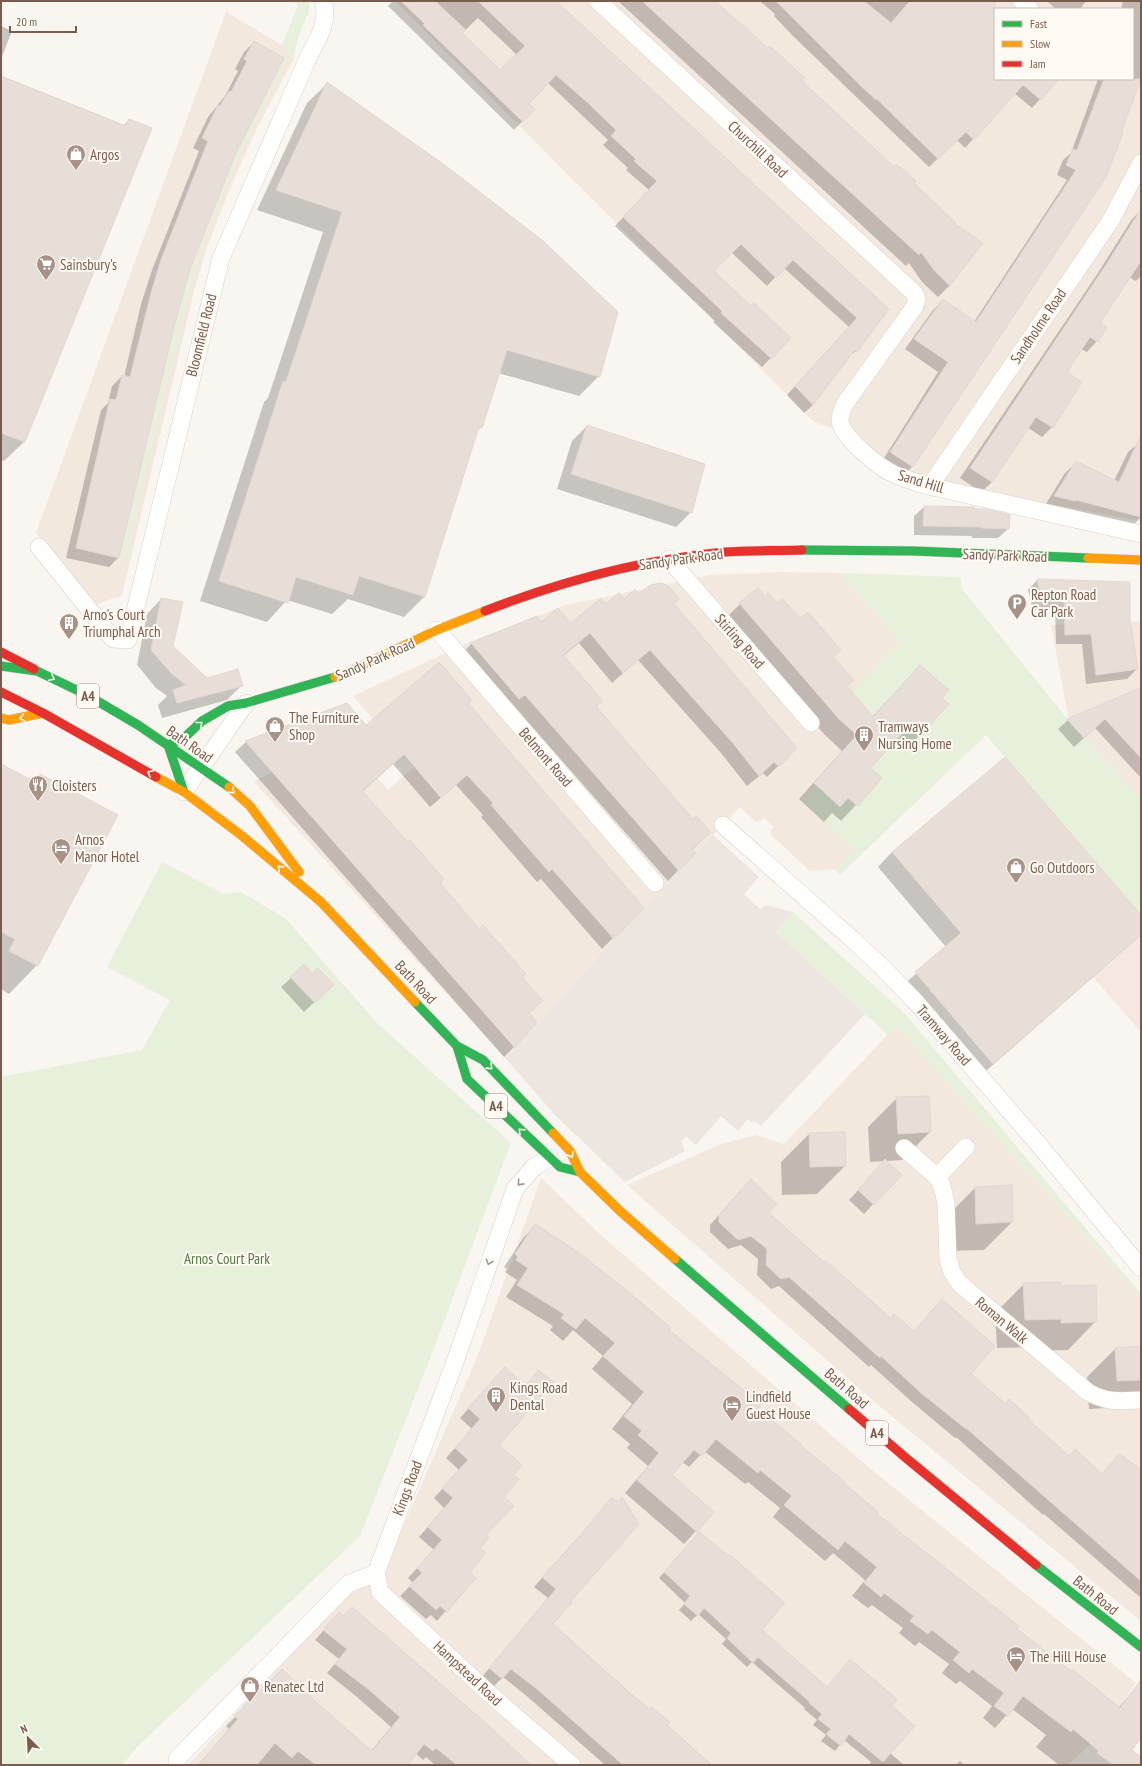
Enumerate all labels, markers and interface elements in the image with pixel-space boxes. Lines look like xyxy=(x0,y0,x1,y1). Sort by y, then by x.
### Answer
scale bar xyxy=(10,8,76,34)
legend xyxy=(994,8,1134,80)
text: 20 m xyxy=(16,14,37,29)
text: Fast xyxy=(1030,16,1048,31)
text: Slow xyxy=(1030,36,1051,51)
text: Jam xyxy=(1029,56,1046,71)
street label: Churchill Road xyxy=(724,116,792,182)
shop icon: Argos xyxy=(65,143,87,171)
place label: Argos xyxy=(90,145,119,164)
supermarket icon: Sainsbury's xyxy=(35,253,57,281)
place label: Sainsbury's xyxy=(60,255,117,274)
street label: Sandholme Road xyxy=(1006,285,1070,367)
street label: Bloomfield Road xyxy=(182,292,220,378)
street label: Sand Hill xyxy=(896,465,947,497)
street label: Sandy Park Road xyxy=(638,544,724,574)
street label: Sandy Park Road xyxy=(962,544,1048,566)
place label: Repton Road Car Park xyxy=(1031,585,1096,621)
parking icon: Repton Road Car Park xyxy=(1006,592,1028,620)
place label: Arno's Court Triumphal Arch xyxy=(83,605,161,641)
street label: Stirling Road xyxy=(711,610,769,672)
building icon: Arno's Court Triumphal Arch xyxy=(58,612,80,640)
street label: Sandy Park Road xyxy=(332,633,418,685)
one-way arrow xyxy=(48,673,55,681)
road number: A4 xyxy=(77,684,99,708)
place label: The Furniture Shop xyxy=(289,708,359,744)
one-way arrow xyxy=(19,713,25,721)
shop icon: The Furniture Shop xyxy=(264,715,286,743)
place label: Tramways Nursing Home xyxy=(878,717,952,753)
street label: Bath Road xyxy=(163,721,217,767)
one-way arrow xyxy=(195,722,202,729)
street label: Belmont Road xyxy=(515,723,577,791)
building icon: Tramways Nursing Home xyxy=(853,724,875,752)
one-way arrow xyxy=(147,771,154,778)
restaurant icon: Cloisters xyxy=(27,774,49,802)
place label: Cloisters xyxy=(52,776,97,795)
one-way arrow xyxy=(228,786,235,793)
place label: Arnos Manor Hotel xyxy=(75,830,140,866)
hotel icon: Arnos Manor Hotel xyxy=(50,837,72,865)
shop icon: Go Outdoors xyxy=(1005,856,1027,884)
place label: Go Outdoors xyxy=(1030,858,1095,877)
one-way arrow xyxy=(278,866,285,873)
street label: Bath Road xyxy=(391,956,441,1008)
street label: Tramway Road xyxy=(913,1001,975,1069)
one-way arrow xyxy=(485,1062,493,1070)
road number: A4 xyxy=(485,1094,507,1118)
one-way arrow xyxy=(518,1128,526,1136)
one-way arrow xyxy=(567,1151,574,1158)
one-way arrow xyxy=(518,1178,525,1185)
park label: Arnos Court Park xyxy=(184,1249,270,1268)
one-way arrow xyxy=(485,1258,494,1265)
street label: Roman Walk xyxy=(972,1292,1032,1348)
street label: Bath Road xyxy=(821,1364,873,1412)
place label: Kings Road Dental xyxy=(510,1378,568,1414)
building icon: Kings Road Dental xyxy=(485,1385,507,1413)
place label: Lindfield Guest House xyxy=(746,1387,811,1423)
hotel icon: Lindfield Guest House xyxy=(721,1394,743,1422)
road number: A4 xyxy=(866,1421,888,1445)
street label: Kings Road xyxy=(388,1458,426,1518)
street label: Bath Road xyxy=(1070,1571,1122,1619)
street label: Hampstead Road xyxy=(430,1636,506,1710)
hotel icon: The Hill House xyxy=(1005,1645,1027,1673)
place label: The Hill House xyxy=(1030,1647,1106,1666)
shop icon: Renatec Ltd xyxy=(239,1675,261,1703)
place label: Renatec Ltd xyxy=(264,1677,324,1696)
north arrow xyxy=(8,1718,48,1758)
text: N xyxy=(18,1721,30,1736)

